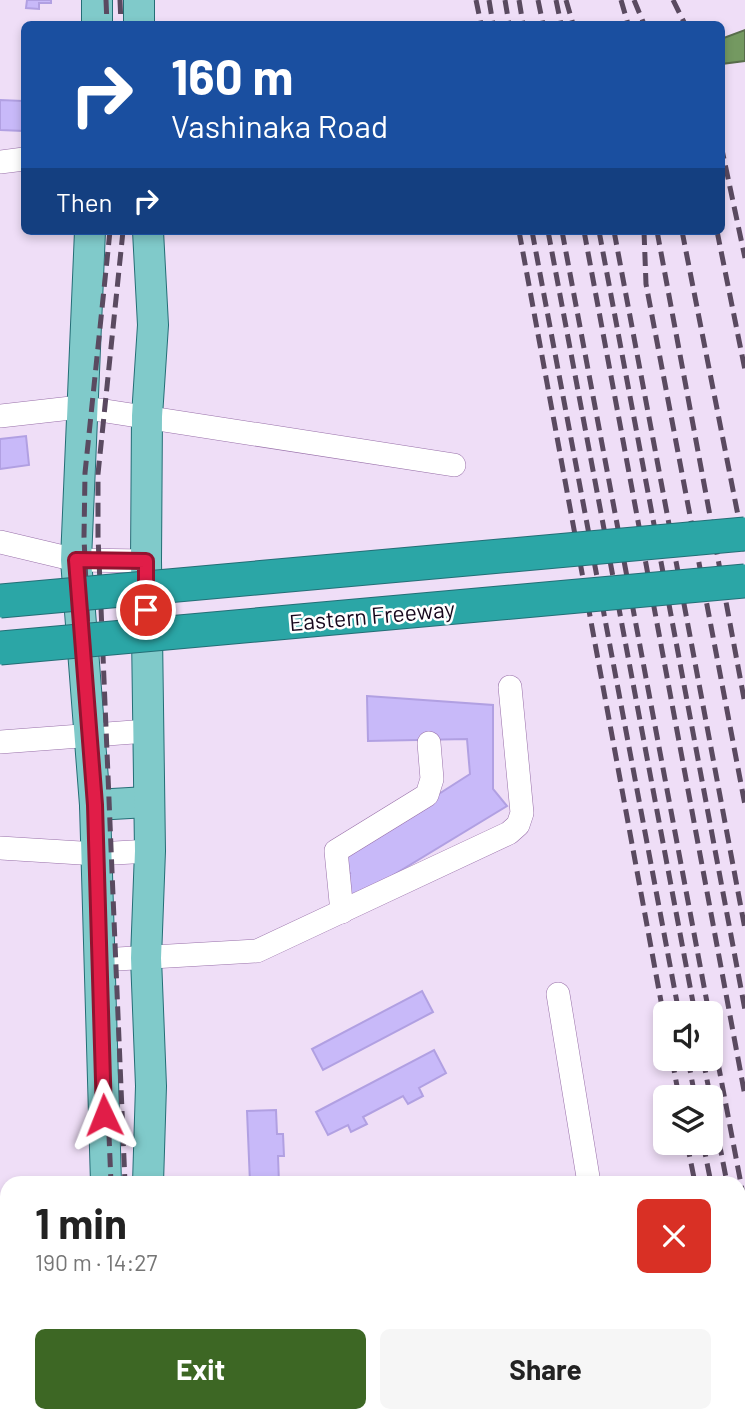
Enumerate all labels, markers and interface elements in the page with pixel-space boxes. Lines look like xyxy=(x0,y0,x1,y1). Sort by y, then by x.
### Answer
text: 160 m xyxy=(171,46,293,105)
icon: right xyxy=(56,49,147,140)
text: Vashinaka Road xyxy=(171,106,388,144)
icon: right xyxy=(127,182,165,220)
text: Then xyxy=(56,186,113,217)
pin xyxy=(116,580,176,640)
icon: arrive xyxy=(127,591,165,629)
street label: Eastern Freeway xyxy=(288,594,456,636)
map controls xyxy=(653,1001,723,1155)
button: sound xyxy=(653,1001,723,1071)
position arrow xyxy=(67,1078,141,1152)
button: layers xyxy=(653,1085,723,1155)
text: 1 min xyxy=(35,1197,127,1247)
button: close xyxy=(637,1199,711,1273)
text: 190 m · 14:27 xyxy=(35,1248,157,1276)
button: Exit xyxy=(35,1329,366,1409)
button: Share xyxy=(380,1329,711,1409)

